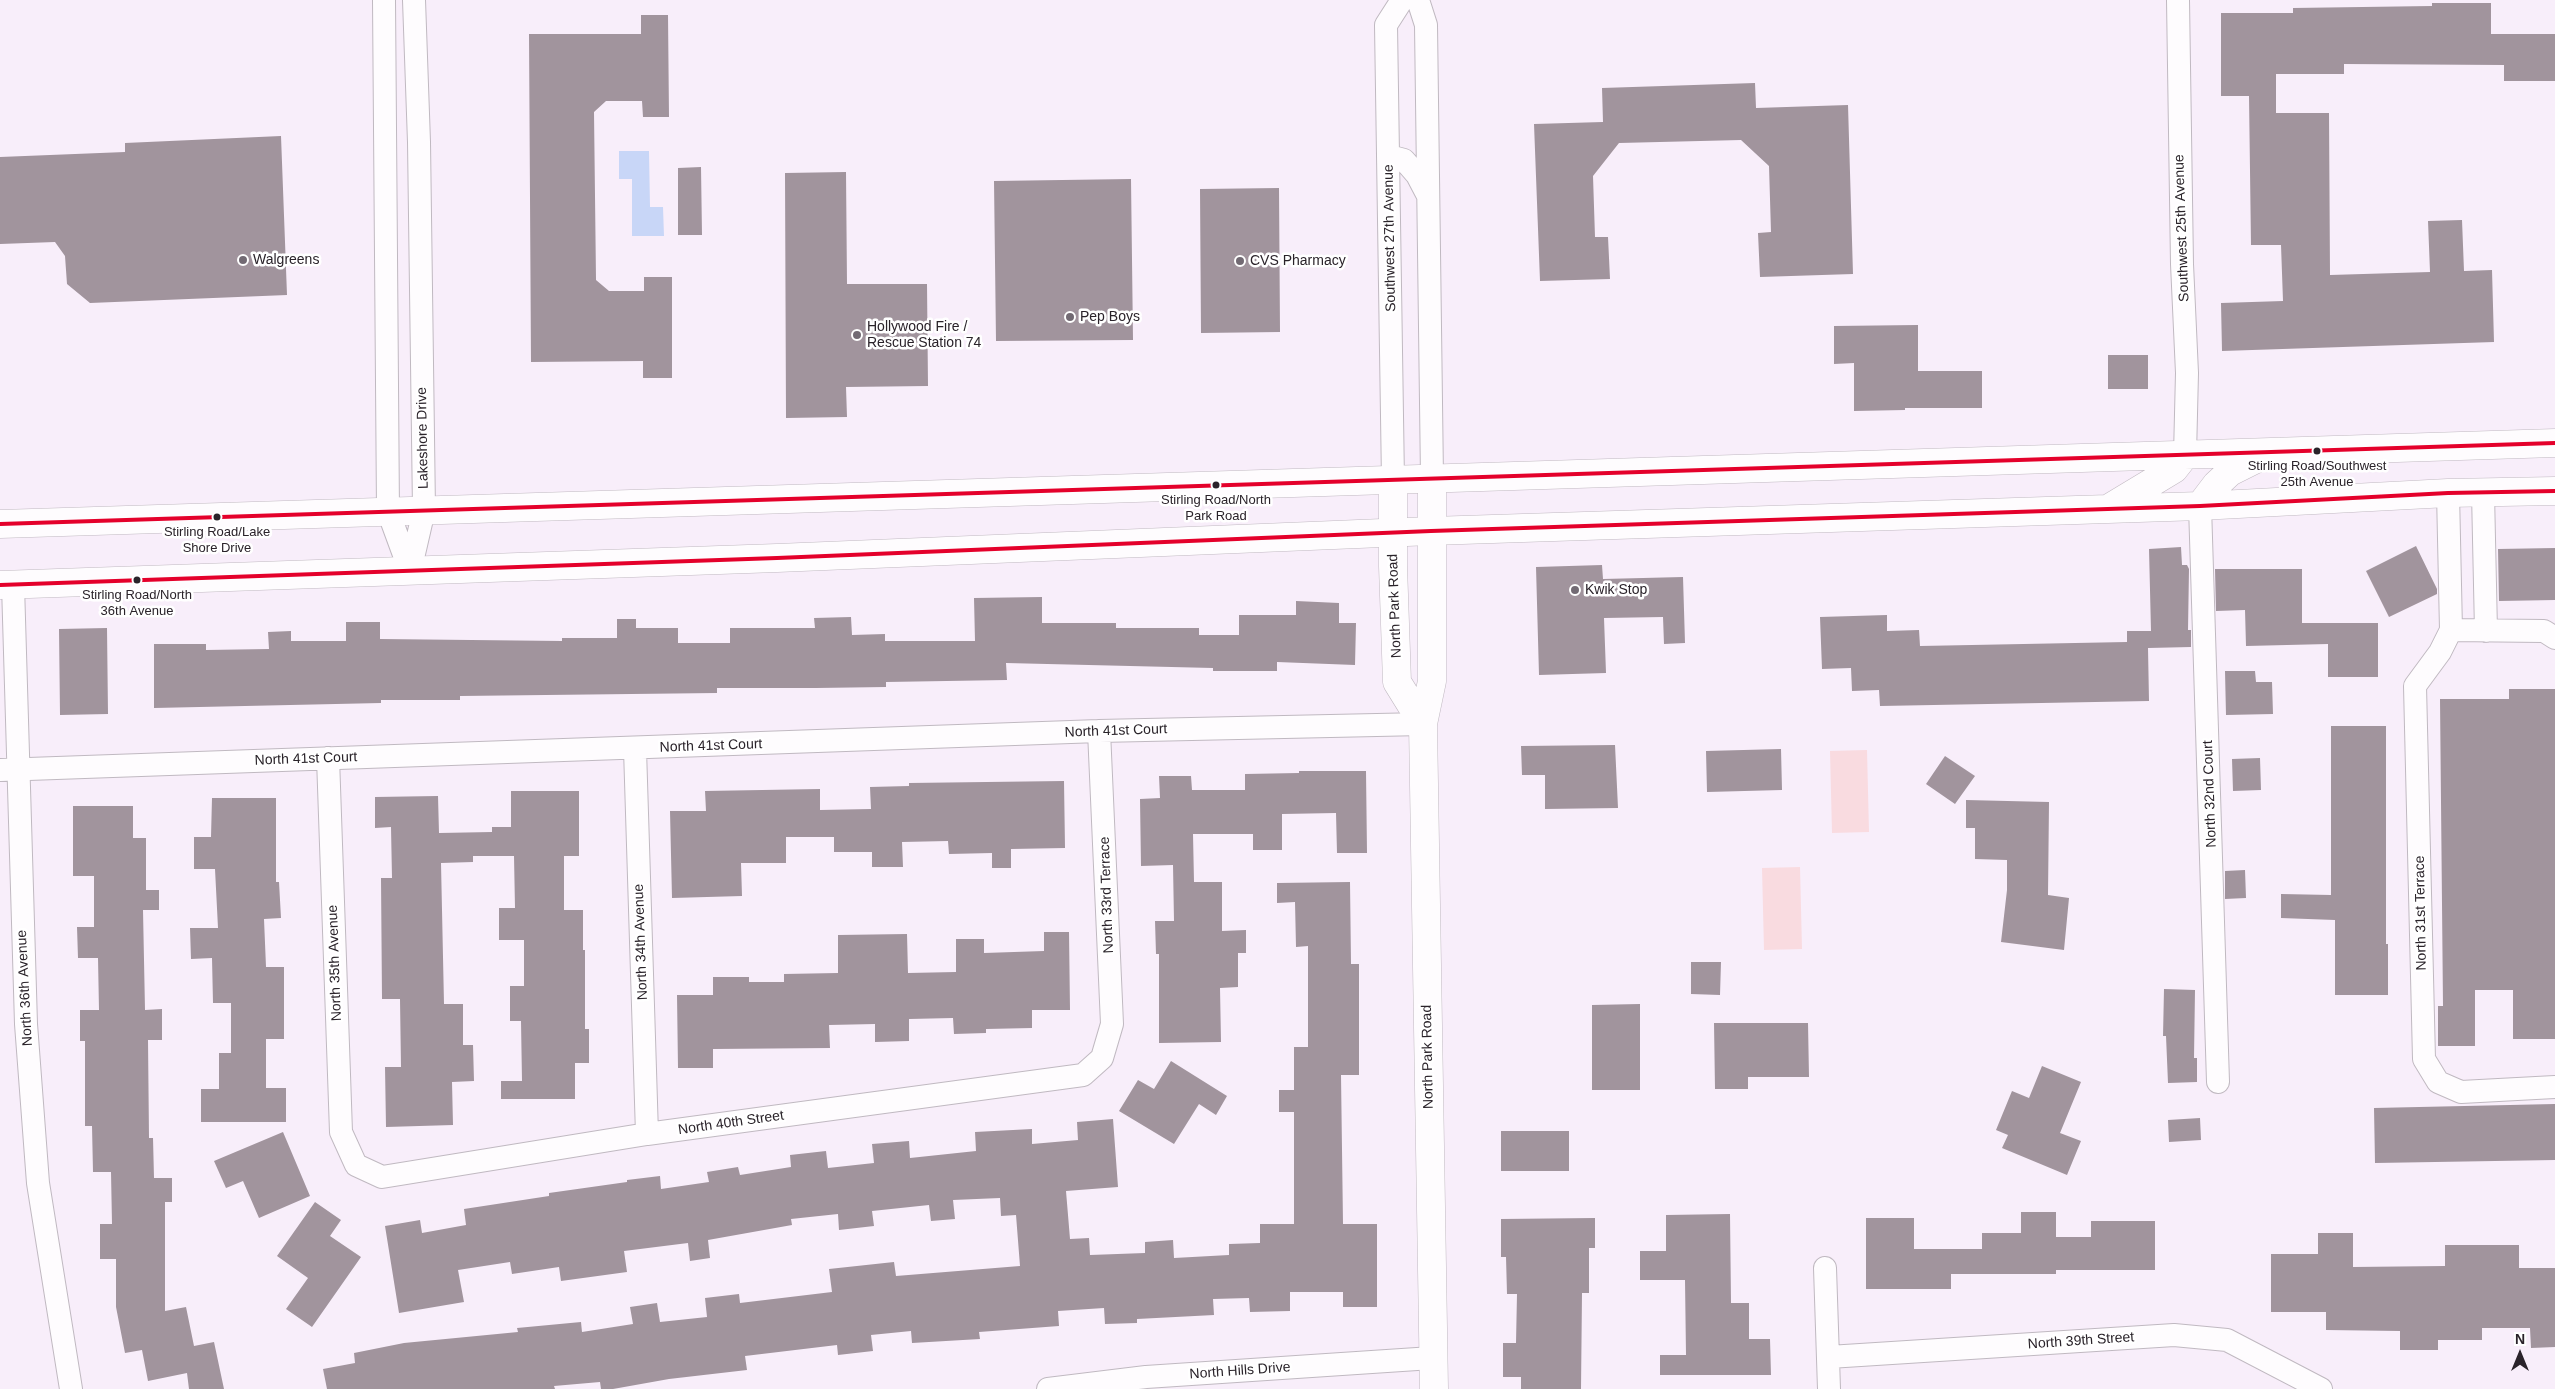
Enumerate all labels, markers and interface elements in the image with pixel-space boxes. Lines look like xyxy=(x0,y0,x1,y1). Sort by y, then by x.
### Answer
street label: Southwest 25th Avenue xyxy=(2171,154,2193,302)
street label: Southwest 27th Avenue xyxy=(1380,164,1400,312)
place label: Walgreens xyxy=(253,252,319,268)
place label: CVS Pharmacy xyxy=(1250,253,1346,269)
marker: Walgreens xyxy=(237,254,249,266)
marker: CVS Pharmacy xyxy=(1234,255,1246,267)
place label: Pep Boys xyxy=(1080,309,1140,325)
marker: Pep Boys xyxy=(1064,311,1076,323)
place label: Hollywood Fire / Rescue Station 74 xyxy=(867,319,981,352)
marker: Hollywood Fire / Rescue Station 74 xyxy=(851,329,863,341)
street label: Lakeshore Drive xyxy=(414,387,432,489)
marker: Stirling Road/Southwest 25th Avenue xyxy=(2312,446,2322,456)
place label: Stirling Road/Southwest 25th Avenue xyxy=(2248,458,2386,489)
marker: Stirling Road/North Park Road xyxy=(1211,480,1221,490)
place label: Stirling Road/North Park Road xyxy=(1161,492,1271,523)
marker: Stirling Road/Lake Shore Drive xyxy=(212,512,222,522)
place label: Stirling Road/Lake Shore Drive xyxy=(164,524,270,555)
street label: North Park Road xyxy=(1385,554,1405,658)
marker: Stirling Road/North 36th Avenue xyxy=(132,575,142,585)
place label: Kwik Stop xyxy=(1585,582,1647,598)
marker: Kwik Stop xyxy=(1569,584,1581,596)
place label: Stirling Road/North 36th Avenue xyxy=(82,587,192,618)
street label: North 41st Court xyxy=(1064,721,1168,741)
street label: North 41st Court xyxy=(659,736,763,756)
street label: North 32nd Court xyxy=(2200,740,2220,848)
street label: North 41st Court xyxy=(254,749,358,769)
street label: North 33rd Terrace xyxy=(1097,836,1117,954)
street label: North 31st Terrace xyxy=(2412,855,2430,971)
street label: North 34th Avenue xyxy=(631,883,651,1001)
street label: North 35th Avenue xyxy=(325,904,345,1022)
street label: North 36th Avenue xyxy=(14,929,36,1047)
street label: North Park Road xyxy=(1419,1005,1437,1109)
street label: North 40th Street xyxy=(677,1107,785,1139)
street label: North 39th Street xyxy=(2027,1329,2135,1353)
north arrow xyxy=(2495,1329,2545,1379)
text: N xyxy=(2515,1331,2525,1347)
street label: North Hills Drive xyxy=(1189,1359,1291,1383)

